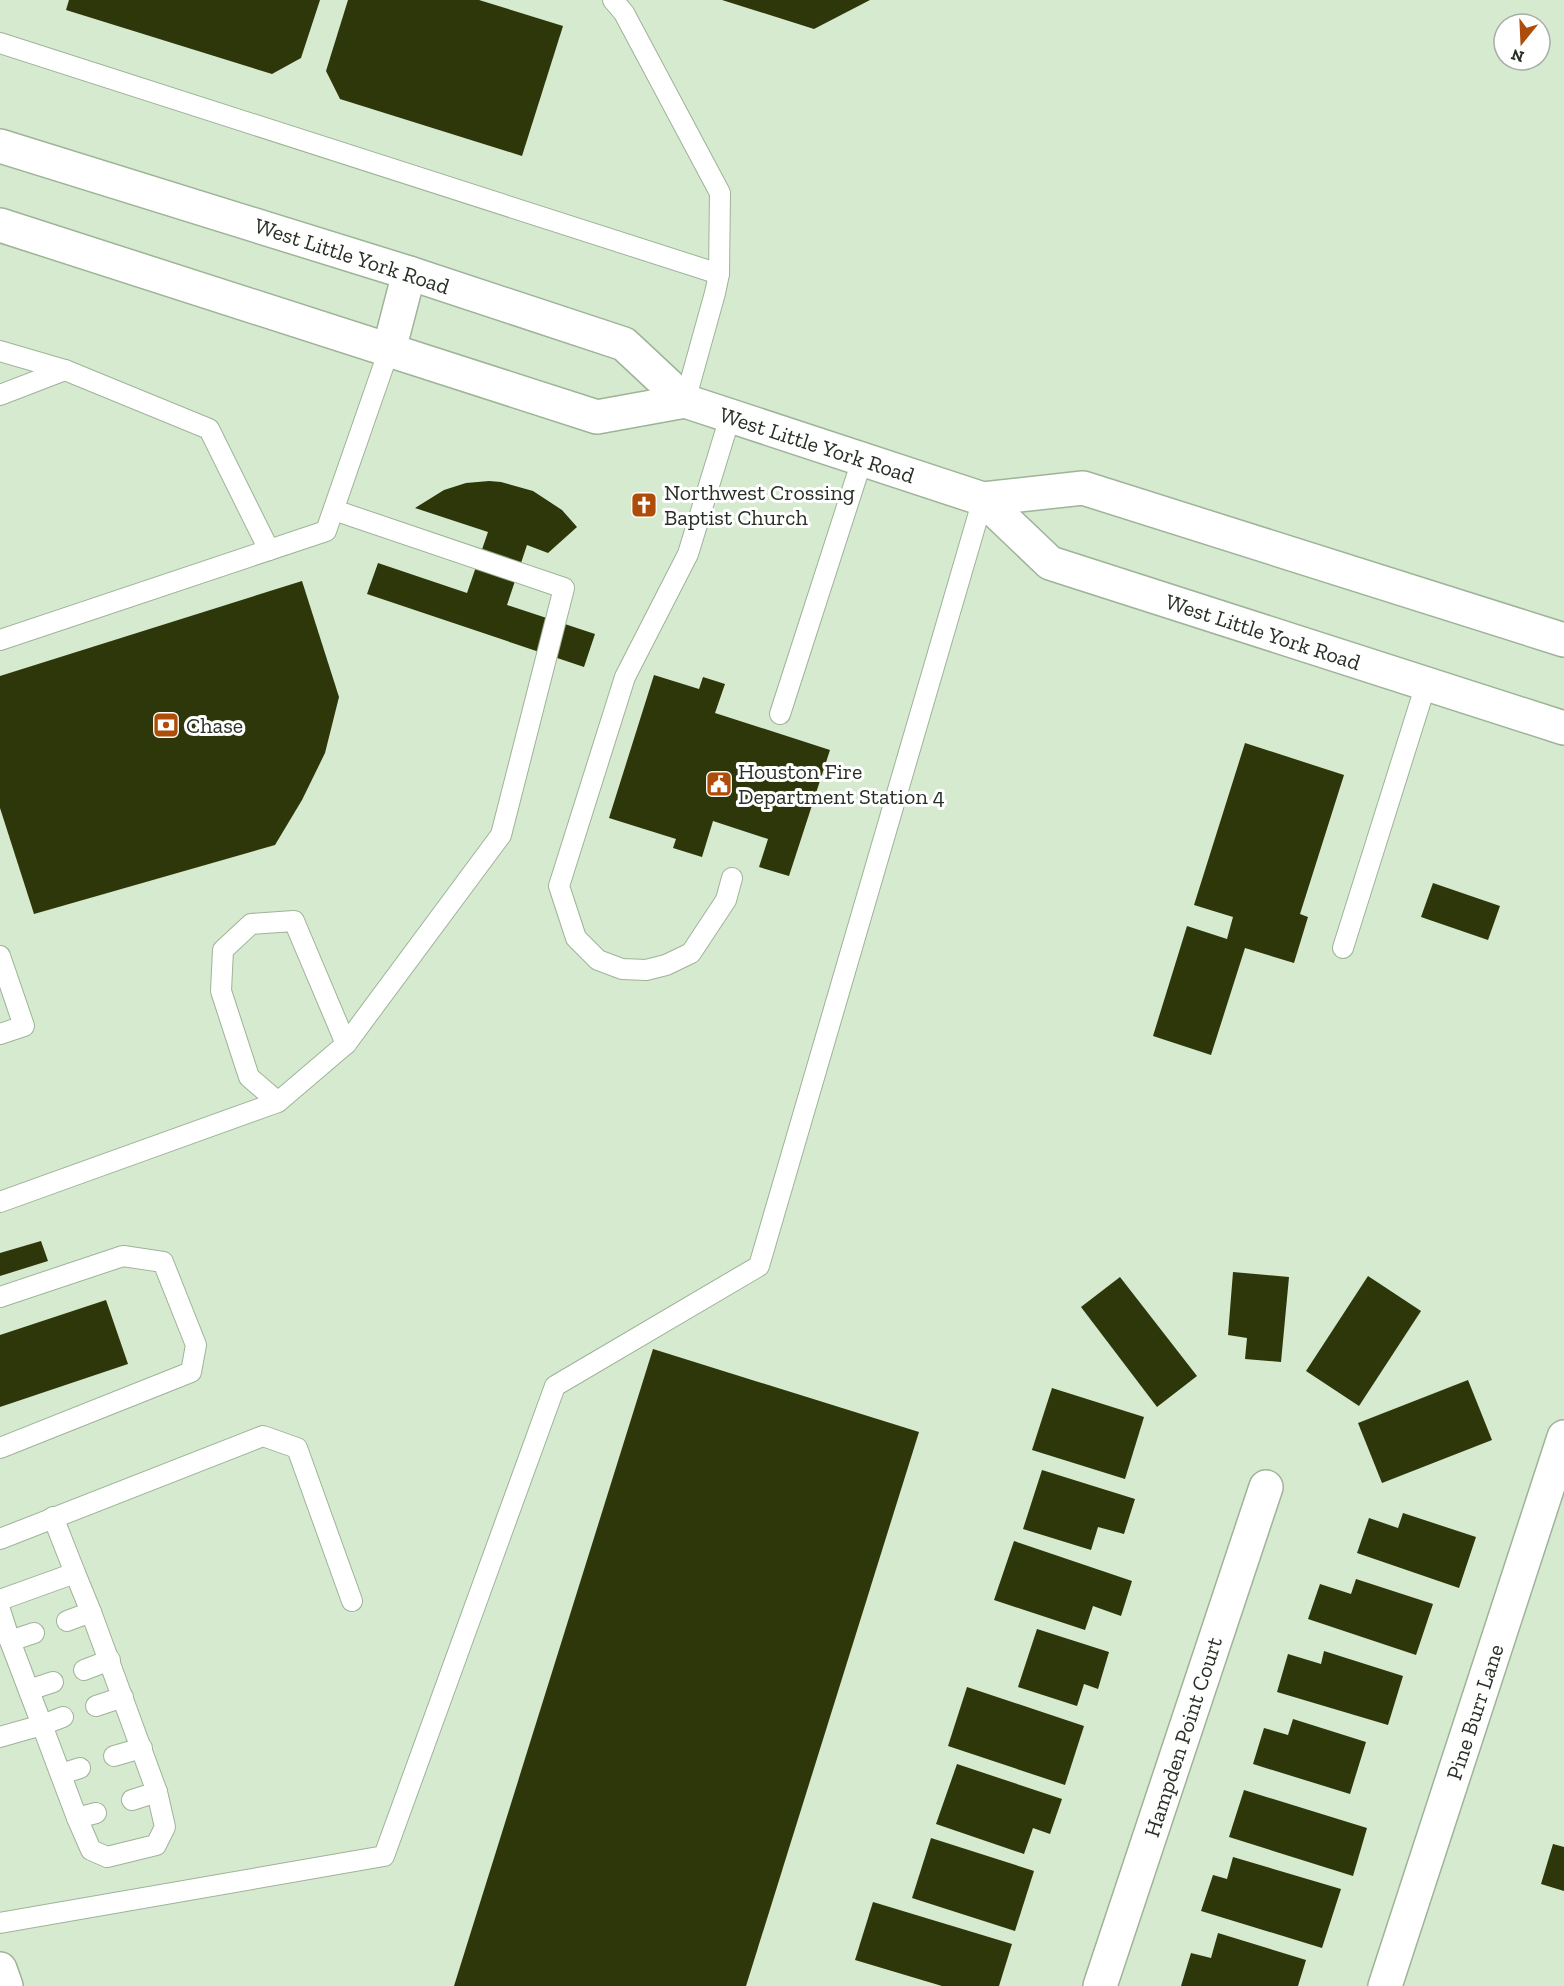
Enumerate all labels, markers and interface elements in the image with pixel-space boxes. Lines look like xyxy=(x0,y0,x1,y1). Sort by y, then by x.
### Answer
north arrow xyxy=(1492,12,1552,72)
text: N xyxy=(1509,45,1526,67)
street label: West Little York Road xyxy=(251,212,453,300)
street label: West Little York Road xyxy=(716,401,918,489)
place label: Northwest Crossing Baptist Church xyxy=(664,479,855,531)
church icon: Northwest Crossing Baptist Church xyxy=(629,490,659,520)
street label: West Little York Road xyxy=(1162,588,1364,676)
bank icon: Chase xyxy=(151,710,181,740)
place label: Chase xyxy=(186,712,243,739)
place label: Houston Fire Department Station 4 xyxy=(738,758,945,810)
public building icon: Houston Fire Department Station 4 xyxy=(704,769,734,799)
street label: Hampden Point Court xyxy=(1138,1633,1228,1840)
street label: Pine Burr Lane xyxy=(1440,1641,1510,1783)

